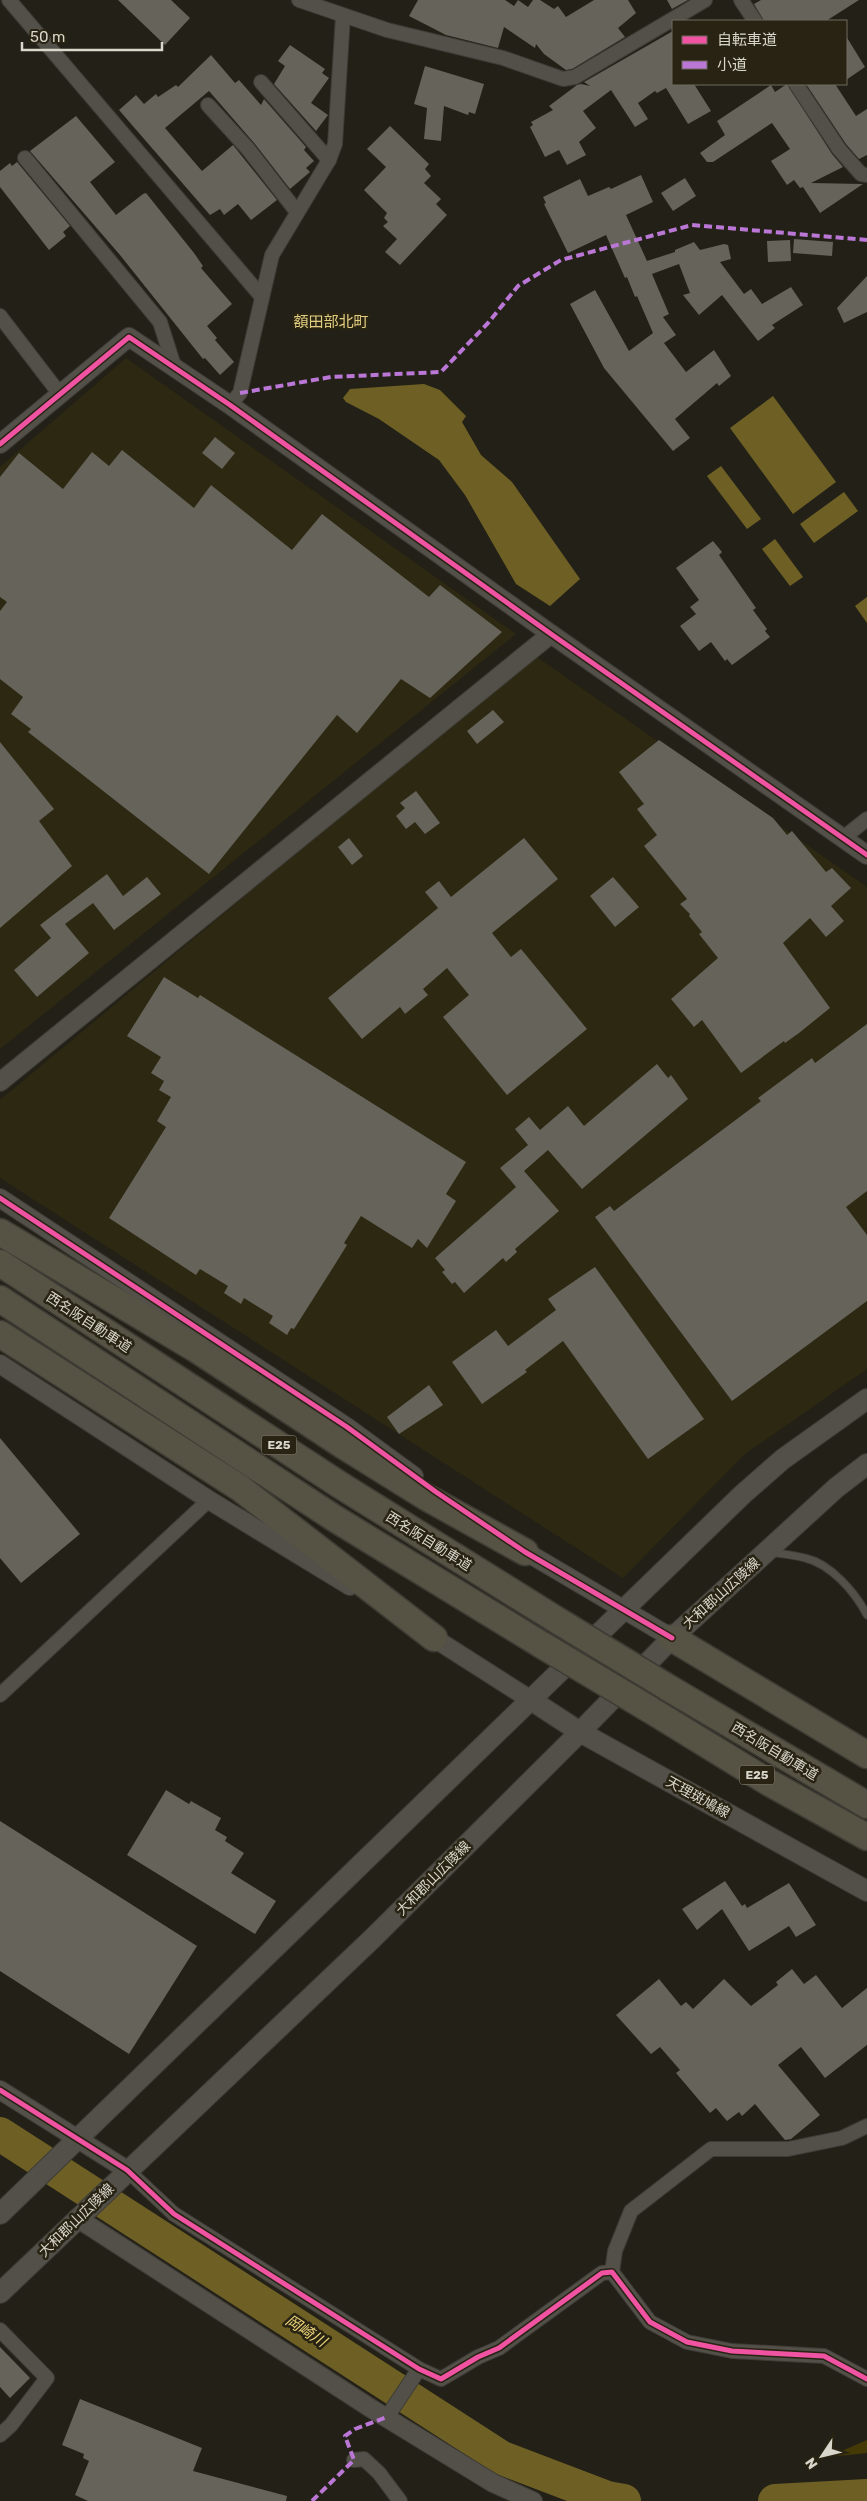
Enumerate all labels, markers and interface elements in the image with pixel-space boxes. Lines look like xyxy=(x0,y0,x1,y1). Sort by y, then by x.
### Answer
scale bar xyxy=(22,20,162,52)
legend xyxy=(672,20,847,85)
text: 50 m xyxy=(30,28,65,46)
text: 自転車道 xyxy=(717,31,777,49)
text: 小道 xyxy=(717,56,747,74)
district label: 額田部北町 xyxy=(293,313,369,331)
street label: 西名阪自動車道 xyxy=(43,1289,134,1356)
road number: E25 xyxy=(262,1436,296,1454)
street label: 西名阪自動車道 xyxy=(383,1508,475,1575)
street label: 大和郡山広陵線 xyxy=(679,1554,763,1632)
street label: 西名阪自動車道 xyxy=(728,1719,821,1784)
road number: E25 xyxy=(740,1766,774,1784)
street label: 天理斑鳩線 xyxy=(663,1773,732,1822)
street label: 大和郡山広陵線 xyxy=(393,1838,474,1919)
street label: 大和郡山広陵線 xyxy=(35,2180,117,2261)
water label: 岡崎川 xyxy=(282,2311,331,2352)
north arrow xyxy=(797,2431,847,2481)
text: N xyxy=(802,2454,822,2472)

